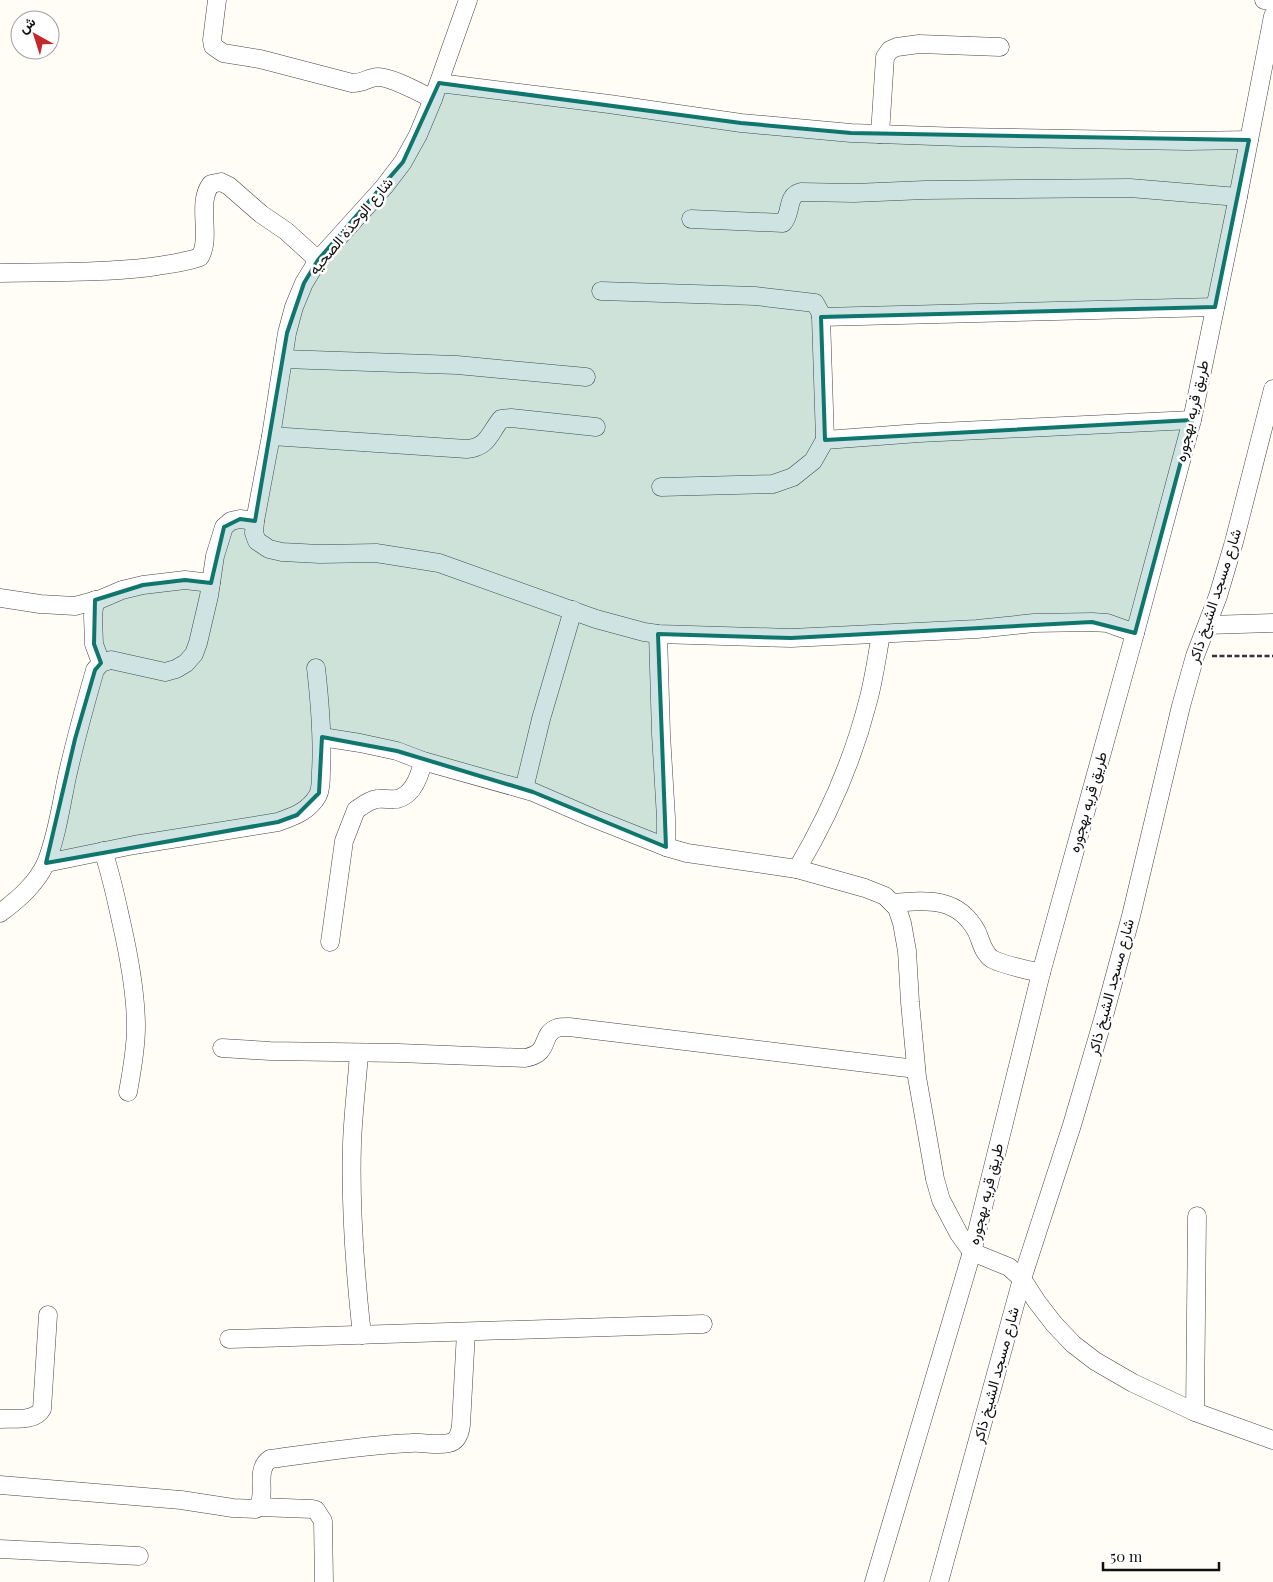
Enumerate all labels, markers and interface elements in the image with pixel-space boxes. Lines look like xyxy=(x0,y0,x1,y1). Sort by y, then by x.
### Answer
north arrow xyxy=(10,10,60,60)
text: ش xyxy=(14,12,39,37)
street label: شارع الوحدة الصحيه xyxy=(304,172,399,280)
street label: طريق قريه بهجوره xyxy=(1170,358,1214,464)
street label: شارع مسجد الشيخ ذاكر xyxy=(1183,526,1247,667)
street label: طريق قريه بهجوره xyxy=(1063,749,1112,855)
street label: شارع مسجد الشيخ ذاكر xyxy=(1082,916,1140,1059)
street label: طريق قريه بهجوره xyxy=(963,1141,1008,1247)
street label: شارع مسجد الشيخ ذاكر xyxy=(967,1304,1025,1447)
scale bar xyxy=(1103,1540,1219,1572)
text: 50 m xyxy=(1110,1546,1143,1566)

